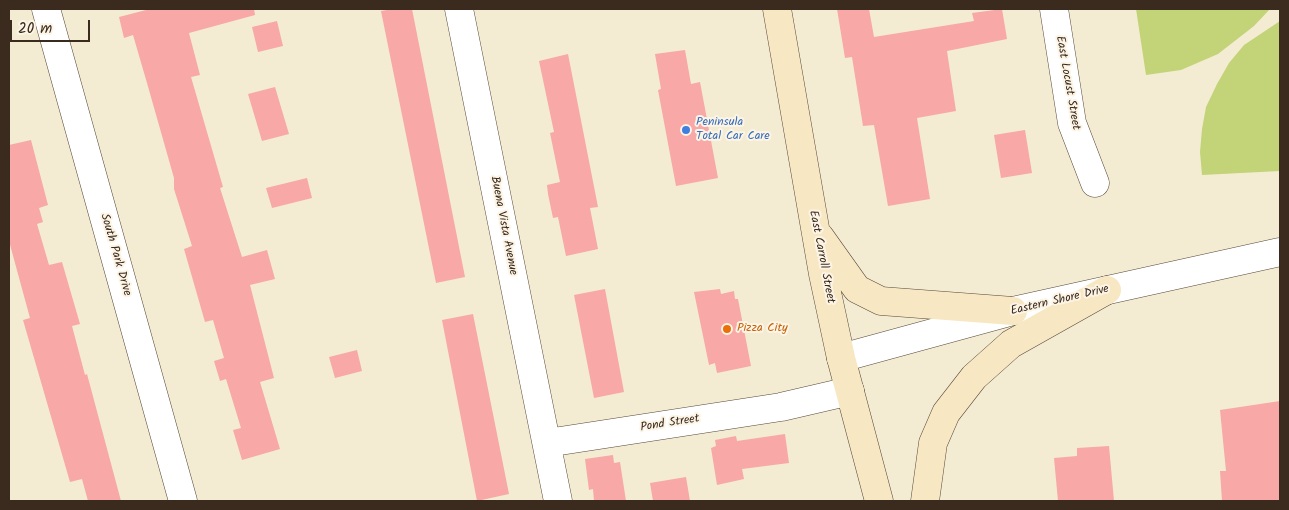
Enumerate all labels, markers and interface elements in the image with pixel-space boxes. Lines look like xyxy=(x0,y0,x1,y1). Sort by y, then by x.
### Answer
scale bar xyxy=(12,10,92,42)
text: 20 m xyxy=(18,17,52,41)
street label: East Locust Street xyxy=(1052,35,1082,131)
place label: Peninsula Total Car Care xyxy=(696,116,770,144)
marker: Peninsula Total Car Care xyxy=(680,124,692,136)
street label: Buena Vista Avenue xyxy=(486,175,520,277)
street label: East Carroll Street xyxy=(805,209,837,305)
street label: South Park Drive xyxy=(96,212,134,298)
street label: Eastern Shore Drive xyxy=(1009,283,1111,319)
place label: Pizza City xyxy=(737,322,788,336)
marker: Pizza City xyxy=(721,323,733,335)
street label: Pond Street xyxy=(639,412,701,436)

